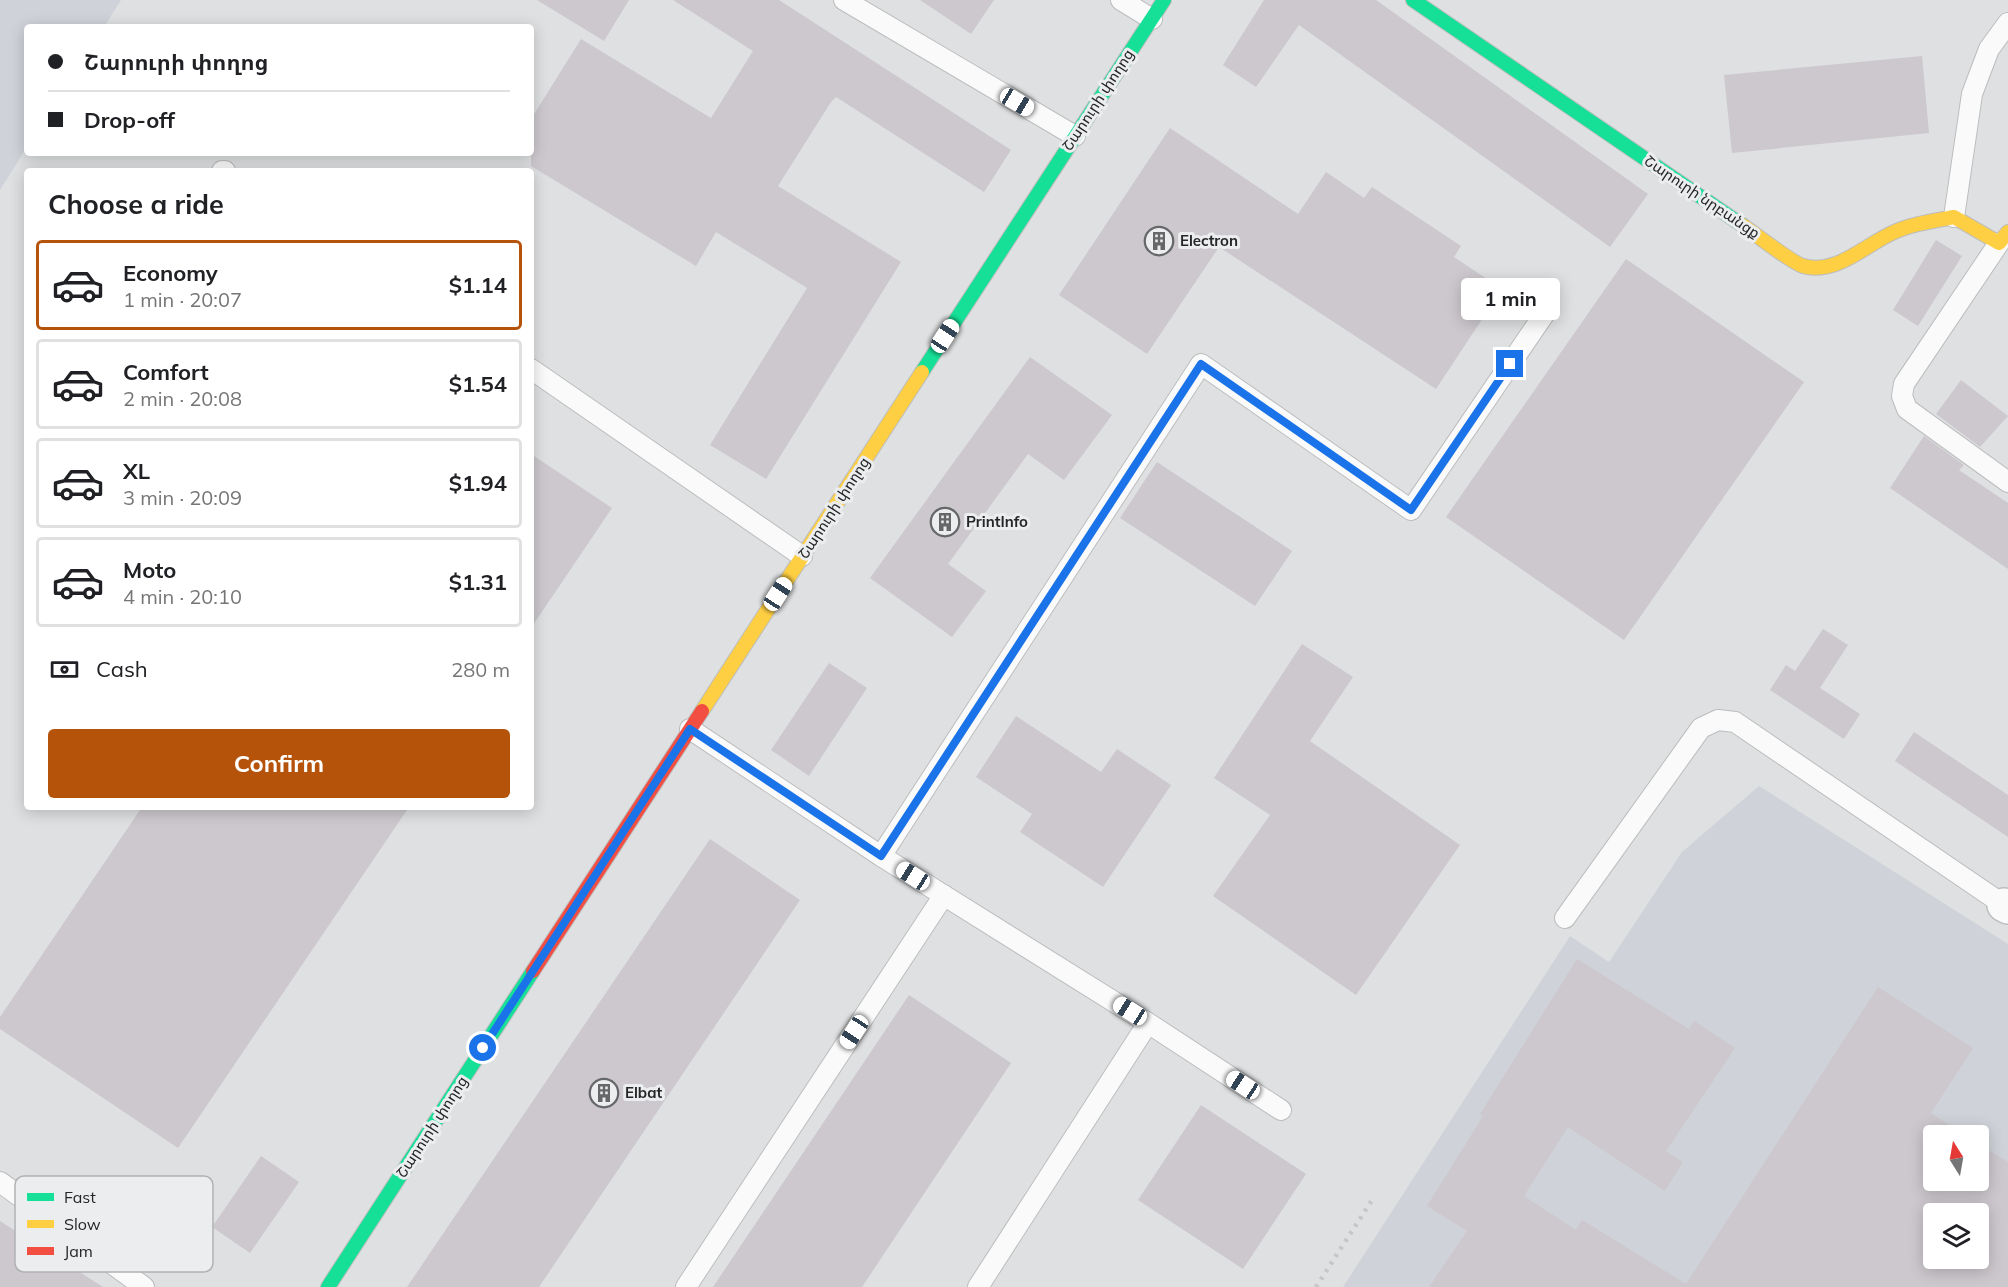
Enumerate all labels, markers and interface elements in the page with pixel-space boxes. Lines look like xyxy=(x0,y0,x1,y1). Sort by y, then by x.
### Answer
street label: Շարուրի փողոց xyxy=(1058,45,1138,154)
text: Շարուրի փողոց xyxy=(84,48,269,76)
car xyxy=(997,85,1037,119)
text: Drop-off xyxy=(84,106,175,134)
street label: Շարուրի նրբանցք xyxy=(1641,151,1764,242)
text: Choose a ride xyxy=(48,187,224,221)
building icon: Electron xyxy=(1143,225,1175,257)
place label: Electron xyxy=(1180,231,1238,250)
icon: car xyxy=(51,258,105,312)
text: Economy xyxy=(123,259,218,287)
text: $1.14 xyxy=(449,271,507,299)
callout: 1 min xyxy=(1460,277,1559,319)
text: 1 min xyxy=(1484,286,1537,311)
text: 1 min · 20:07 xyxy=(123,287,242,312)
car xyxy=(928,316,962,356)
route end xyxy=(1496,350,1523,377)
icon: car xyxy=(51,357,105,411)
text: Comfort xyxy=(123,358,209,386)
text: $1.54 xyxy=(449,370,507,398)
text: 2 min · 20:08 xyxy=(123,386,242,411)
street label: Շարուրի փողոց xyxy=(794,453,874,562)
icon: car xyxy=(51,456,105,510)
text: XL xyxy=(123,457,150,485)
text: $1.94 xyxy=(449,469,507,497)
text: 3 min · 20:09 xyxy=(123,485,242,510)
building icon: PrintInfo xyxy=(929,506,961,538)
place label: PrintInfo xyxy=(966,512,1028,531)
icon: car xyxy=(51,555,105,609)
text: Moto xyxy=(123,556,176,584)
text: $1.31 xyxy=(449,568,507,596)
car xyxy=(761,574,795,614)
text: 4 min · 20:10 xyxy=(123,584,242,609)
icon: cash xyxy=(48,653,81,686)
text: Cash xyxy=(96,655,148,683)
text: 280 m xyxy=(451,657,510,682)
button: Confirm xyxy=(48,729,510,798)
car xyxy=(893,859,933,893)
car xyxy=(1110,994,1150,1028)
car xyxy=(837,1012,871,1052)
route start xyxy=(469,1034,496,1061)
car xyxy=(1223,1068,1263,1102)
street label: Շարուրի փողոց xyxy=(392,1072,472,1181)
building icon: Elbat xyxy=(588,1077,620,1109)
place label: Elbat xyxy=(625,1083,662,1102)
north arrow xyxy=(1923,1125,1989,1191)
map controls xyxy=(1923,1125,1989,1269)
legend xyxy=(15,1176,213,1272)
text: Fast xyxy=(64,1187,96,1207)
button: layers xyxy=(1923,1203,1989,1269)
text: Slow xyxy=(64,1214,101,1234)
text: Jam xyxy=(64,1241,93,1261)

